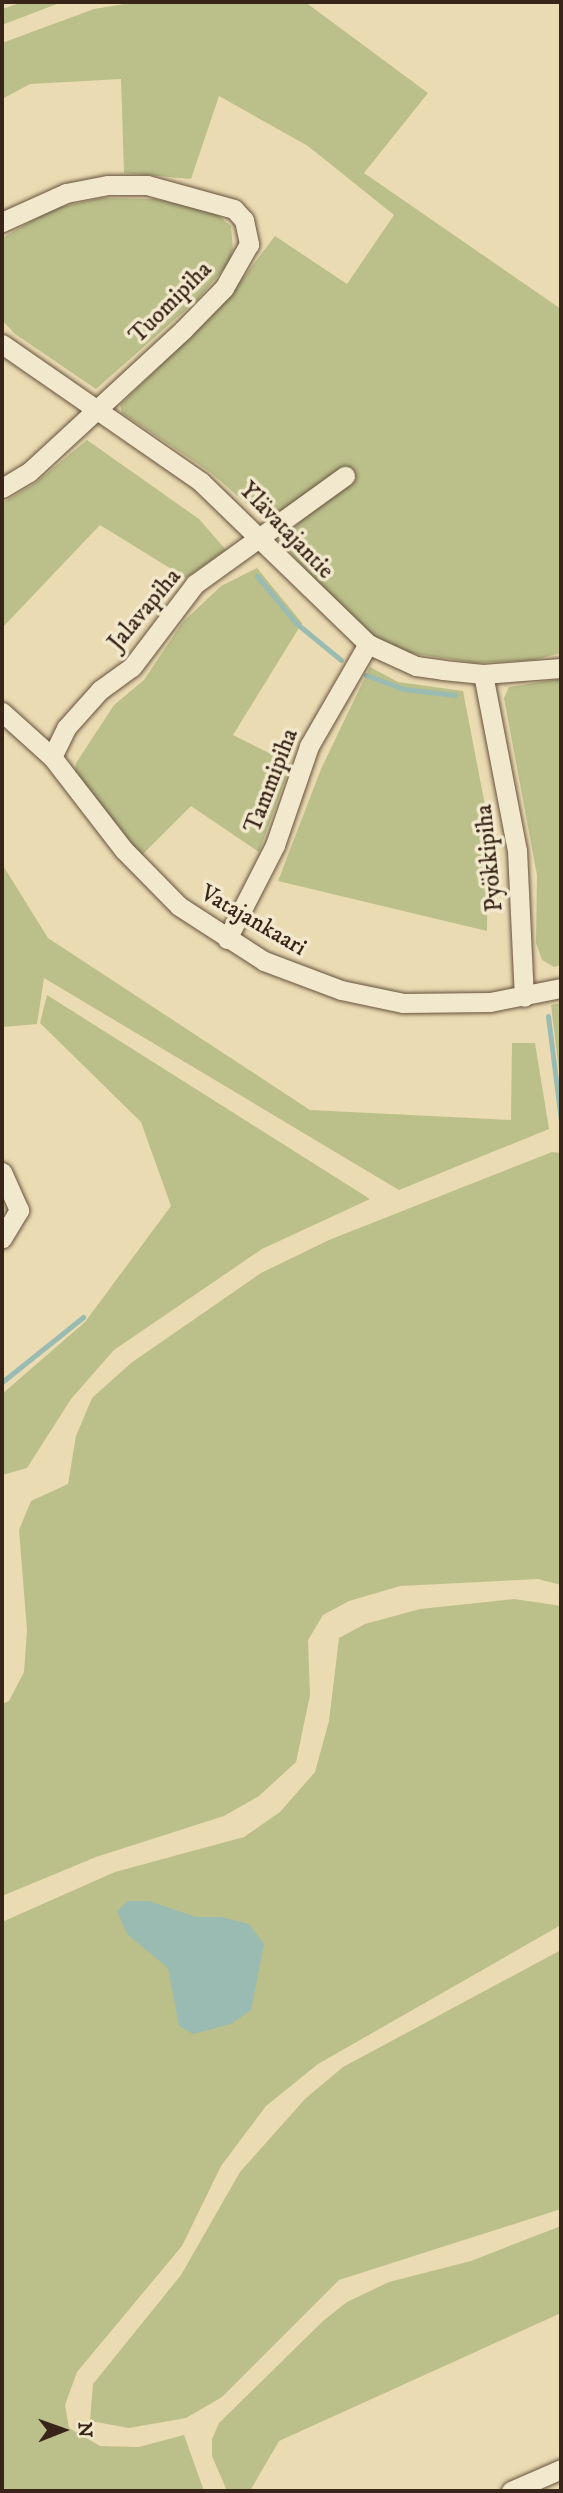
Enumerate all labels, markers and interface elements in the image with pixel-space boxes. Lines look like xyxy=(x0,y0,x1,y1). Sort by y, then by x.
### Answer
street label: Tuomipiha xyxy=(124,256,218,350)
street label: Ylävatajantie xyxy=(233,477,339,585)
street label: Jalavapiha xyxy=(102,563,188,657)
street label: Tammipiha xyxy=(239,725,305,837)
street label: Pyökkipiha xyxy=(470,803,510,913)
street label: Vatajankaari xyxy=(195,879,311,963)
north arrow xyxy=(28,2395,98,2465)
text: N xyxy=(73,2422,96,2438)

